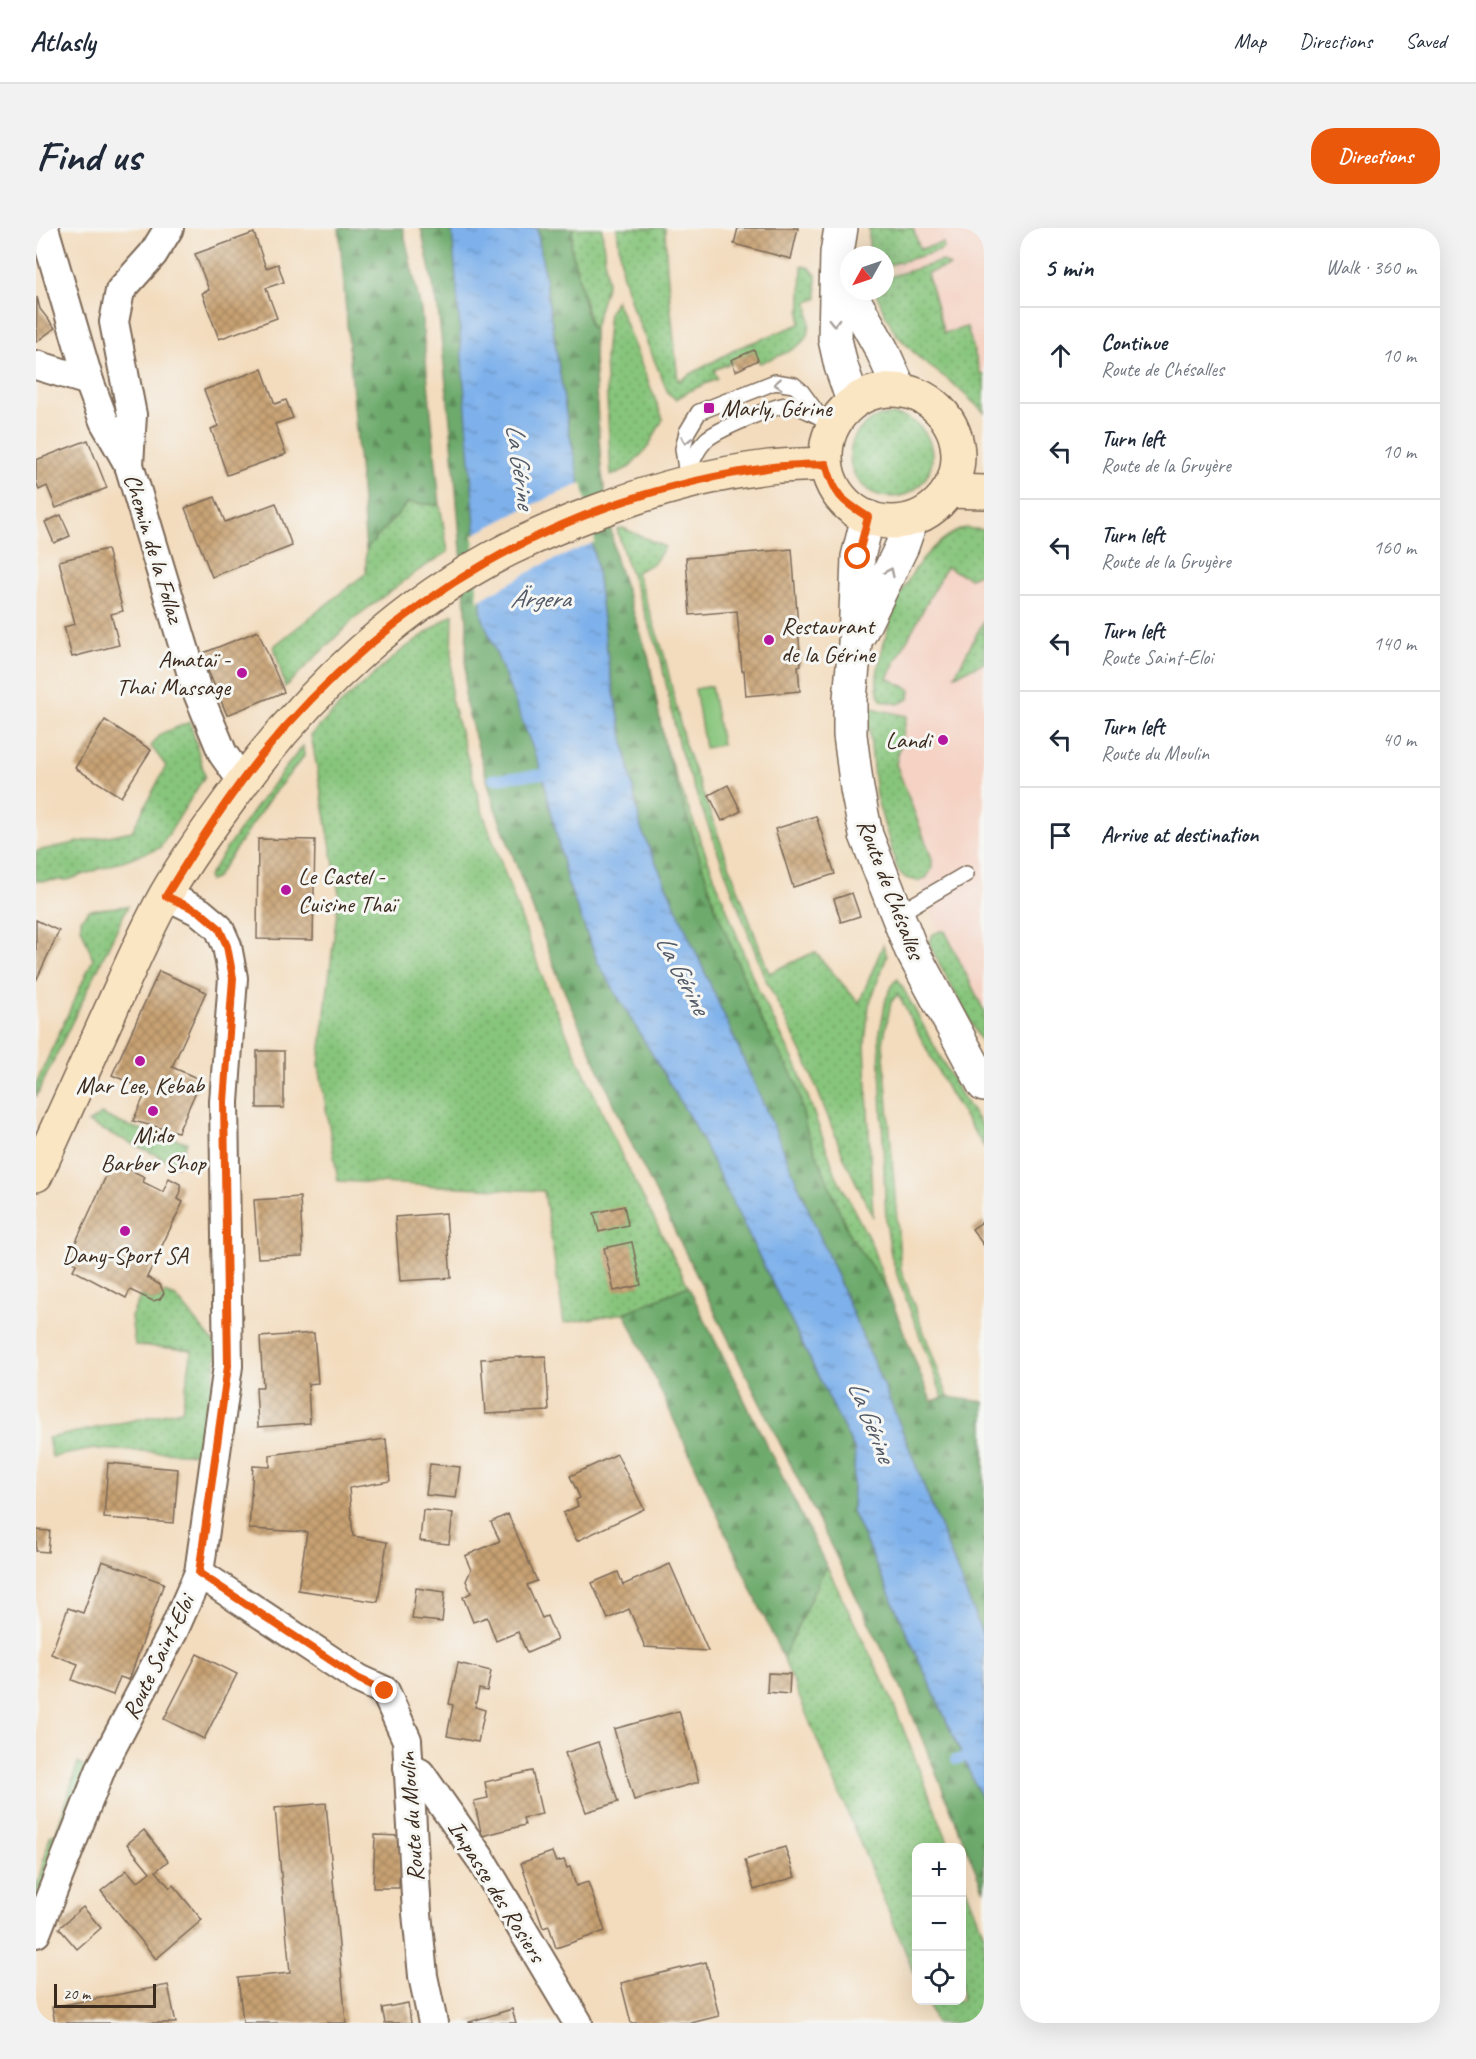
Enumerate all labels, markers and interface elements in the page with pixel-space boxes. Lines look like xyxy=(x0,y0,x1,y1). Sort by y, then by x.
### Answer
text: Atlasly xyxy=(30,24,95,59)
text: Map xyxy=(1234,28,1266,54)
text: Directions xyxy=(1299,28,1372,54)
text: Saved xyxy=(1405,28,1446,54)
button: Directions xyxy=(1311,128,1440,184)
text: Find us xyxy=(36,130,141,183)
north arrow xyxy=(840,246,894,300)
text: 5 min xyxy=(1044,251,1093,284)
text: Walk · 360 m xyxy=(1326,255,1416,280)
one-way arrow xyxy=(828,318,841,327)
text: Continue xyxy=(1101,329,1167,357)
icon: ahead xyxy=(1044,339,1077,372)
text: 10 m xyxy=(1382,343,1416,368)
text: Route de Chésalles xyxy=(1101,357,1224,382)
one-way arrow xyxy=(773,378,782,390)
place label: Marly, Gérine xyxy=(721,393,834,423)
marker: Marly, Gérine xyxy=(702,401,716,415)
water label: La Gérine xyxy=(498,422,543,514)
text: Turn left xyxy=(1101,425,1165,453)
one-way arrow xyxy=(680,435,693,445)
icon: left xyxy=(1044,435,1077,468)
text: 10 m xyxy=(1382,439,1416,464)
text: Route de la Gruyère xyxy=(1101,453,1231,478)
street label: Chemin de la Follaz xyxy=(117,470,192,628)
text: Turn left xyxy=(1101,521,1165,549)
icon: left xyxy=(1044,531,1077,564)
text: 160 m xyxy=(1373,535,1416,560)
route start xyxy=(844,543,870,569)
text: Route de la Gruyère xyxy=(1101,549,1231,574)
one-way arrow xyxy=(883,567,895,578)
water label: Ärgera xyxy=(510,582,573,615)
place label: Restaurant de la Gérine xyxy=(781,611,877,669)
text: Turn left xyxy=(1101,617,1165,645)
icon: left xyxy=(1044,627,1077,660)
text: 140 m xyxy=(1373,631,1416,656)
marker: Restaurant de la Gérine xyxy=(762,633,776,647)
place label: Amataï - Thai Massage xyxy=(116,644,232,702)
text: Route Saint-Eloi xyxy=(1101,645,1213,670)
marker: Amataï - Thai Massage xyxy=(235,666,249,680)
text: Turn left xyxy=(1101,713,1165,741)
icon: left xyxy=(1044,723,1077,756)
place label: Landi xyxy=(886,725,934,755)
text: 40 m xyxy=(1382,727,1416,752)
marker: Landi xyxy=(936,733,950,747)
text: Route du Moulin xyxy=(1101,741,1209,766)
street label: Route de Chésalles xyxy=(851,815,932,966)
icon: arrive xyxy=(1044,819,1077,852)
text: Arrive at destination xyxy=(1101,821,1258,849)
place label: Le Castel - Cuisine Thaï xyxy=(298,861,400,919)
marker: Le Castel - Cuisine Thaï xyxy=(279,883,293,897)
water label: La Gérine xyxy=(648,929,719,1022)
marker: Mar Lee, Kebab xyxy=(133,1054,147,1068)
place label: Mar Lee, Kebab xyxy=(76,1070,206,1100)
marker: Mido Barber Shop xyxy=(146,1104,160,1118)
place label: Mido Barber Shop xyxy=(100,1120,207,1178)
marker: Dany-Sport SA xyxy=(118,1224,132,1238)
place label: Dany-Sport SA xyxy=(62,1240,189,1270)
water label: La Gérine xyxy=(840,1376,904,1470)
street label: Route Saint-Eloi xyxy=(115,1588,202,1724)
route end xyxy=(371,1677,397,1703)
street label: Route du Moulin xyxy=(391,1750,430,1883)
street label: Impasse des Rosiers xyxy=(441,1814,554,1969)
map controls xyxy=(912,1843,966,2005)
button: + xyxy=(912,1843,966,1897)
button: − xyxy=(912,1897,966,1951)
button: locate xyxy=(912,1951,966,2005)
scale bar xyxy=(54,1981,156,2008)
text: 20 m xyxy=(63,1984,90,2004)

